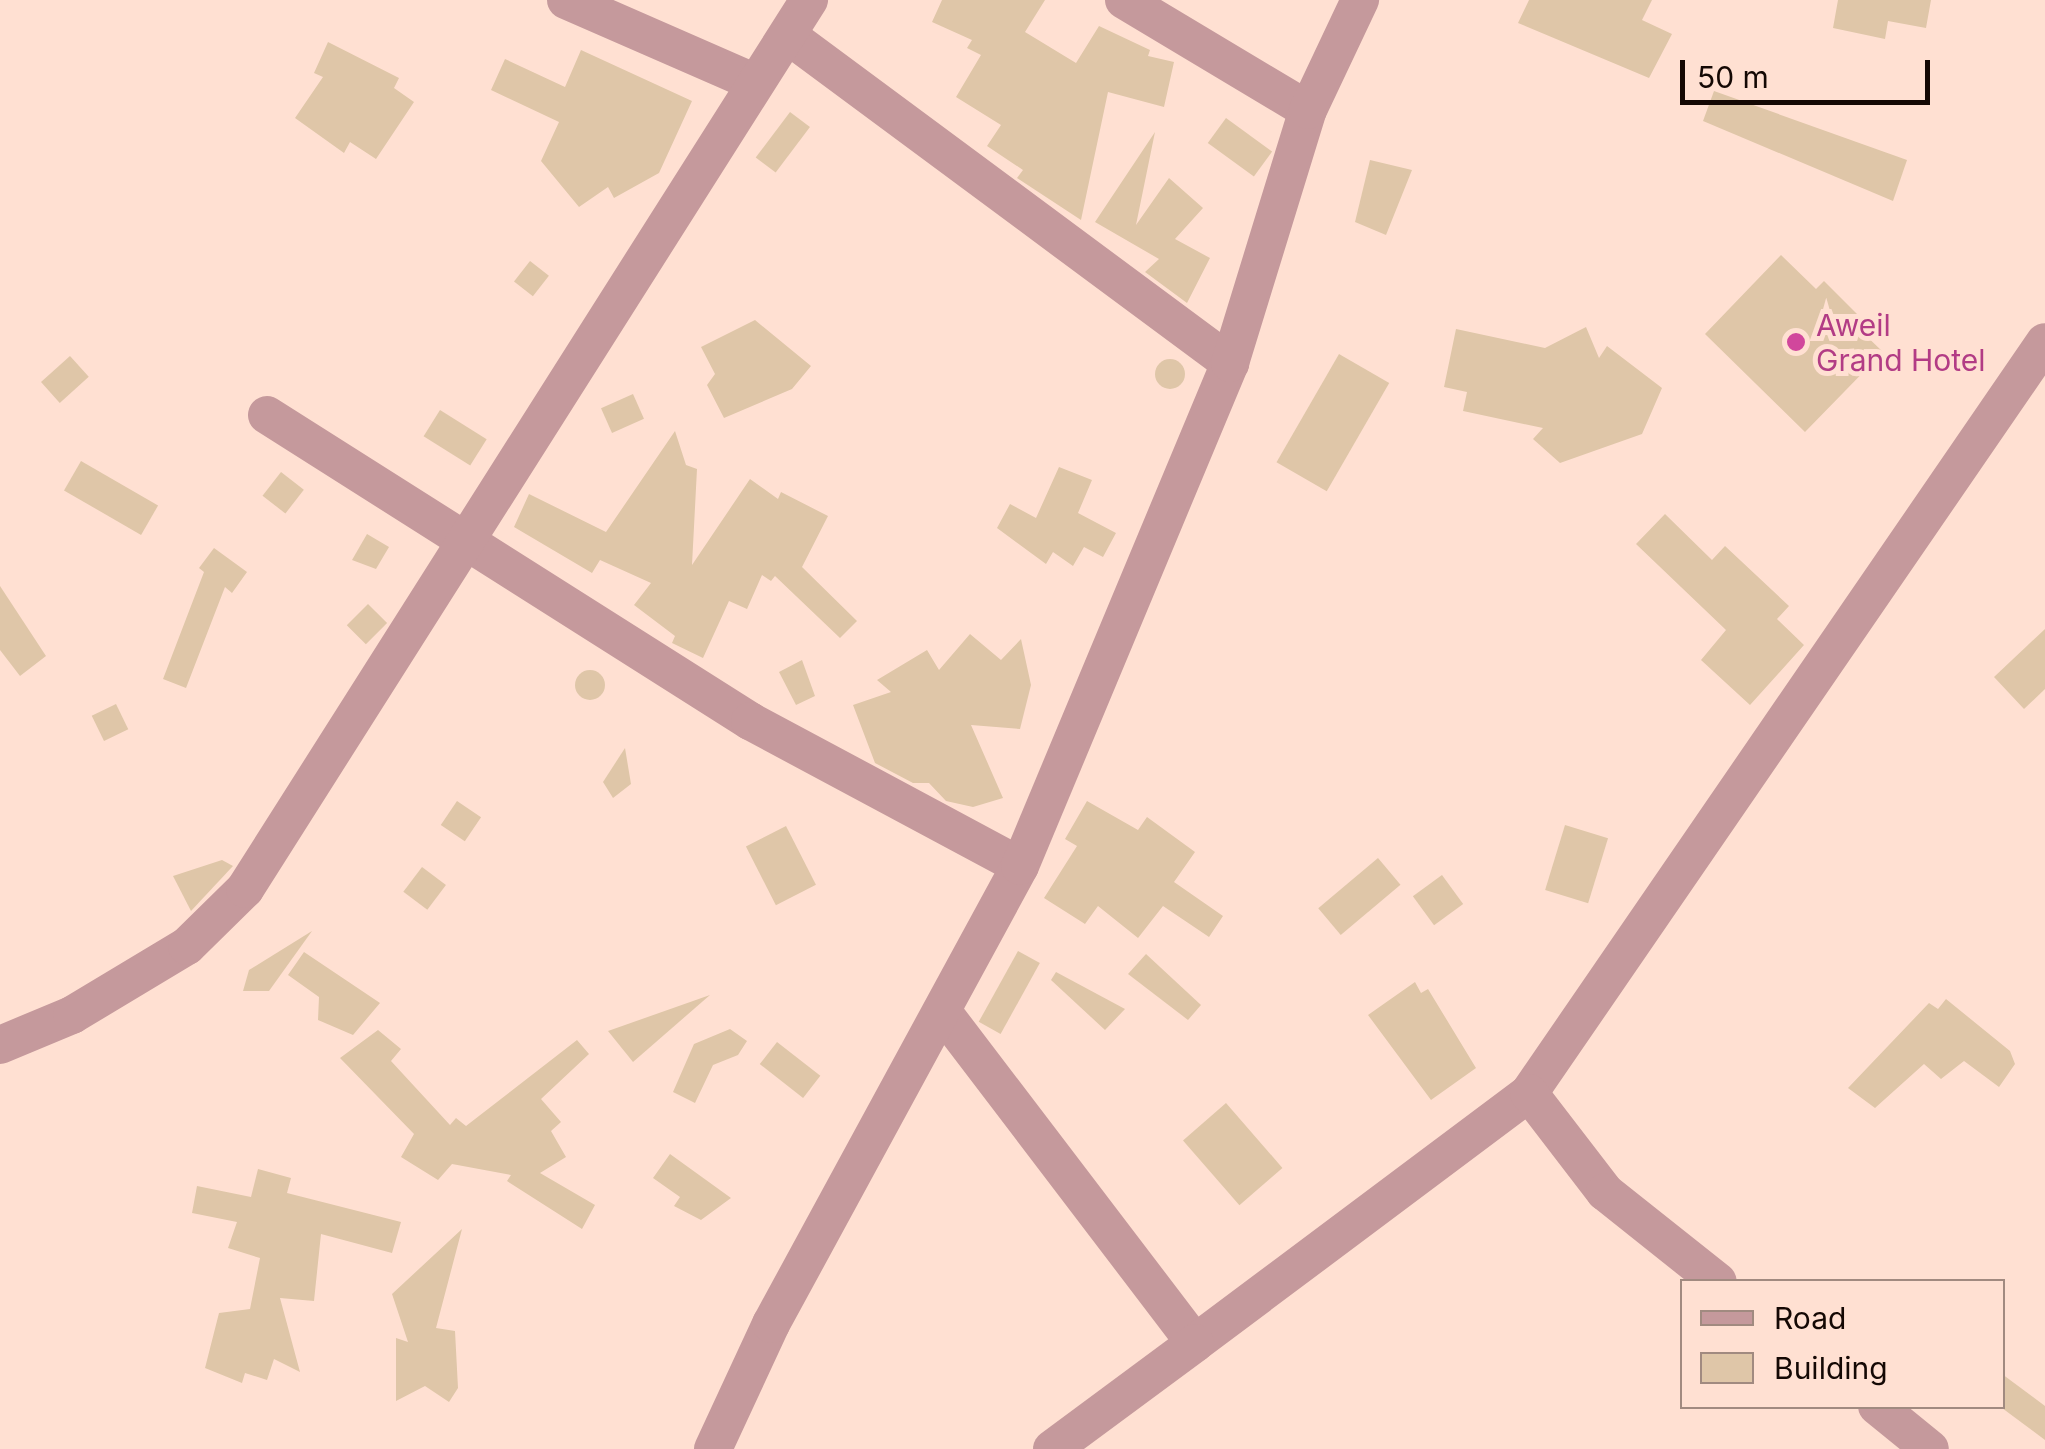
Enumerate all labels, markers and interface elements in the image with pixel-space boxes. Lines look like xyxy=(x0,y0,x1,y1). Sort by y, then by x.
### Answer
scale bar xyxy=(1685,40,1935,102)
text: 50 m xyxy=(1697,59,1769,95)
place label: Aweil Grand Hotel xyxy=(1816,307,1986,378)
marker: Aweil Grand Hotel xyxy=(1785,331,1807,353)
legend xyxy=(1680,1279,2005,1409)
text: Road xyxy=(1774,1300,1846,1336)
text: Building xyxy=(1774,1350,1888,1386)

